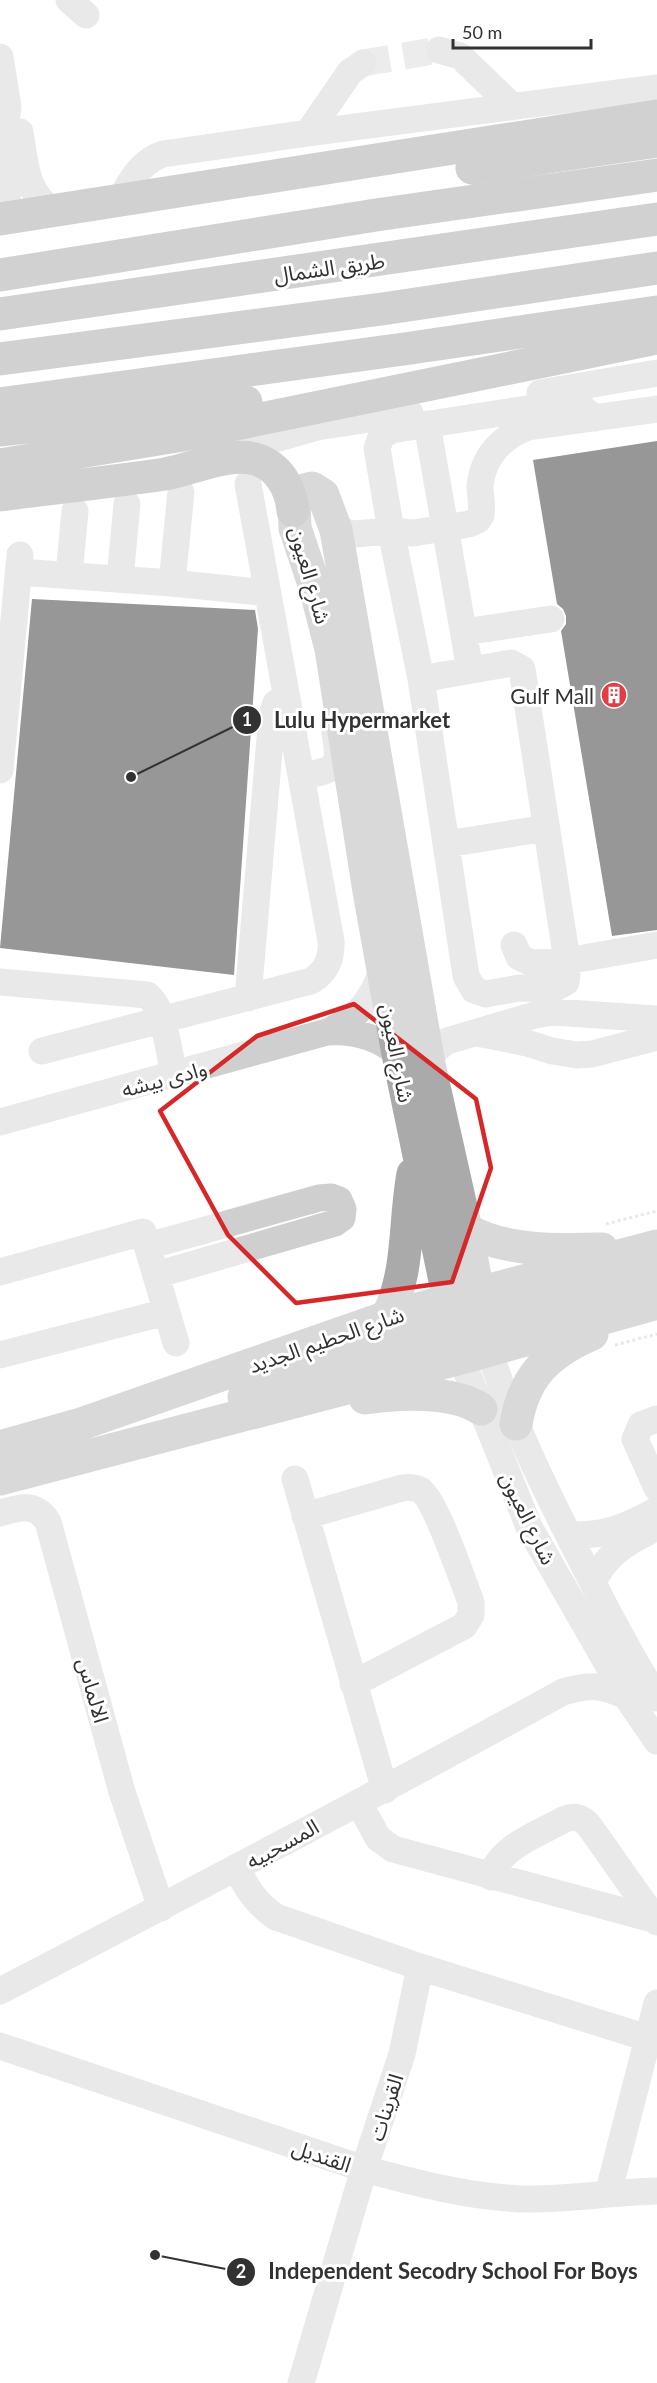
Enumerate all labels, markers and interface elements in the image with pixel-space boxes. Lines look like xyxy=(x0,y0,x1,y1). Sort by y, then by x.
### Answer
scale bar xyxy=(453,12,591,50)
text: 50 m xyxy=(462,21,502,43)
street label: طريق الشمال xyxy=(272,247,386,289)
street label: شارع العيون xyxy=(281,524,337,628)
building icon: Gulf Mall xyxy=(599,680,629,710)
place label: Gulf Mall xyxy=(510,683,594,708)
callout: Lulu Hypermarket xyxy=(232,700,462,740)
text: Lulu Hypermarket xyxy=(274,706,451,733)
text: 1 xyxy=(242,708,252,730)
street label: شارع العيون xyxy=(372,1002,420,1105)
street label: وادى بيشه xyxy=(119,1055,210,1102)
street label: شارع الحطيم الجديد xyxy=(245,1301,408,1381)
street label: شارع العيون xyxy=(492,1468,562,1570)
street label: الالماس xyxy=(72,1655,115,1726)
street label: المسحبيه xyxy=(241,1813,323,1873)
street label: القرينات xyxy=(362,2070,409,2144)
street label: القنديل xyxy=(289,2133,355,2178)
callout: Independent Secodry School For Boys xyxy=(226,2252,650,2292)
text: Independent Secodry School For Boys xyxy=(268,2257,638,2284)
text: 2 xyxy=(236,2260,246,2282)

